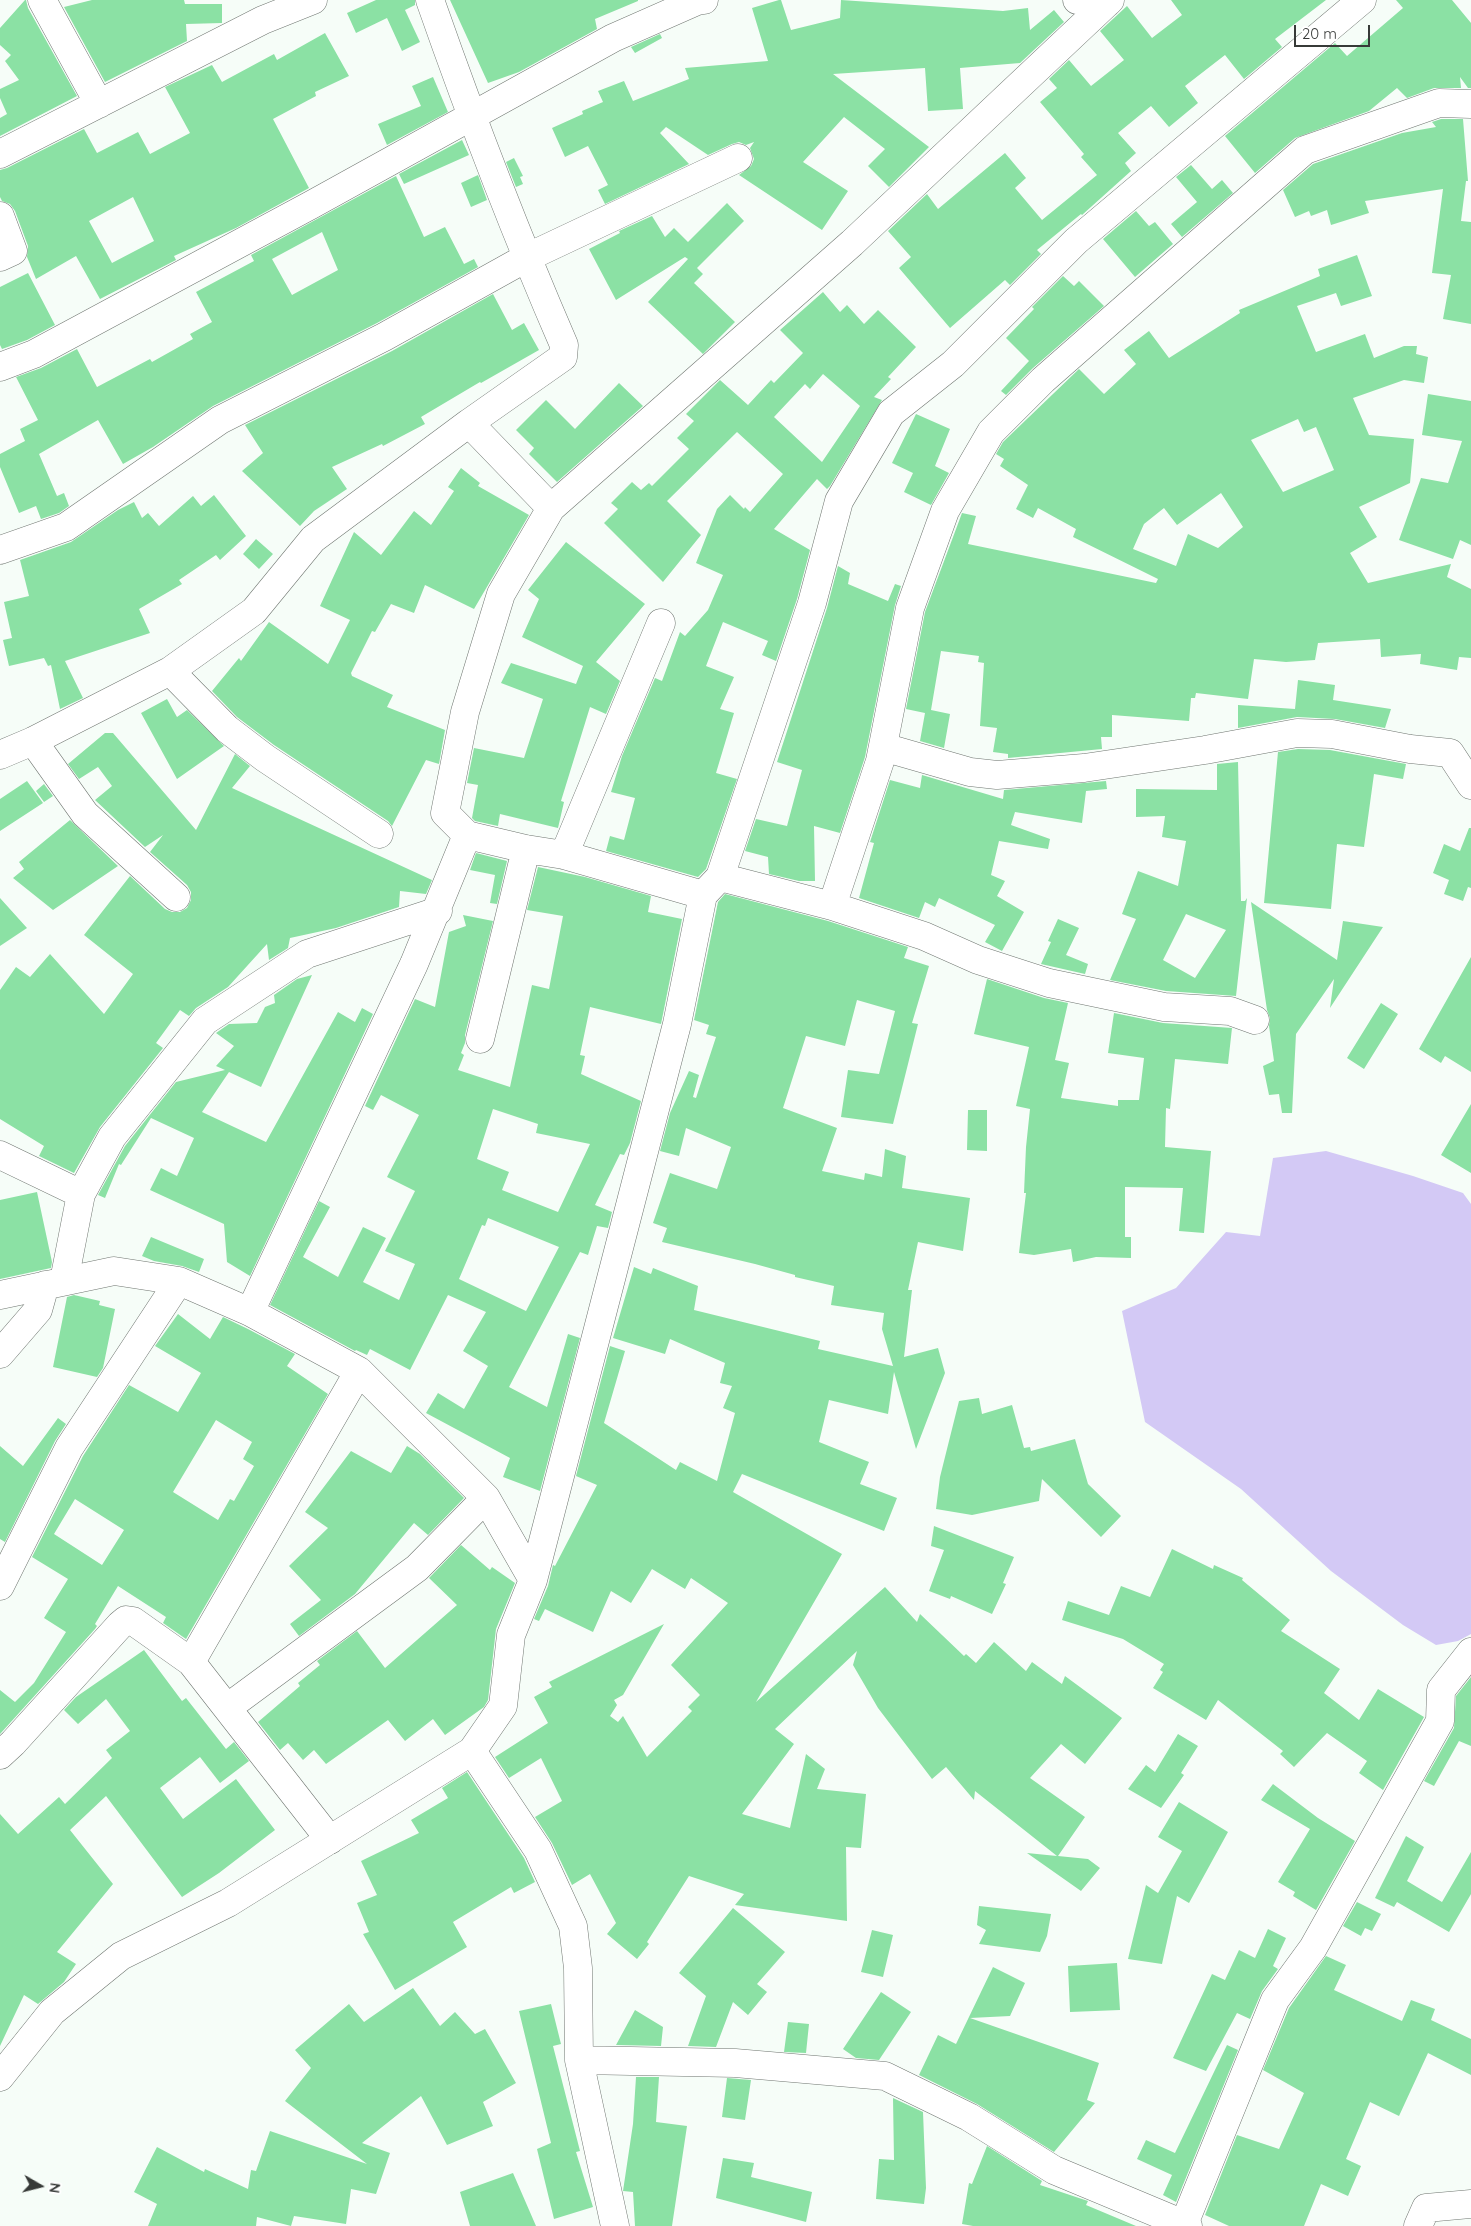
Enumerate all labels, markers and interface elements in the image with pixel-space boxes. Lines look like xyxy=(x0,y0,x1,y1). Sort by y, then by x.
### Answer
scale bar xyxy=(1296,15,1372,47)
text: 20 m xyxy=(1302,24,1337,43)
north arrow xyxy=(15,2161,65,2211)
text: N xyxy=(45,2182,64,2194)

